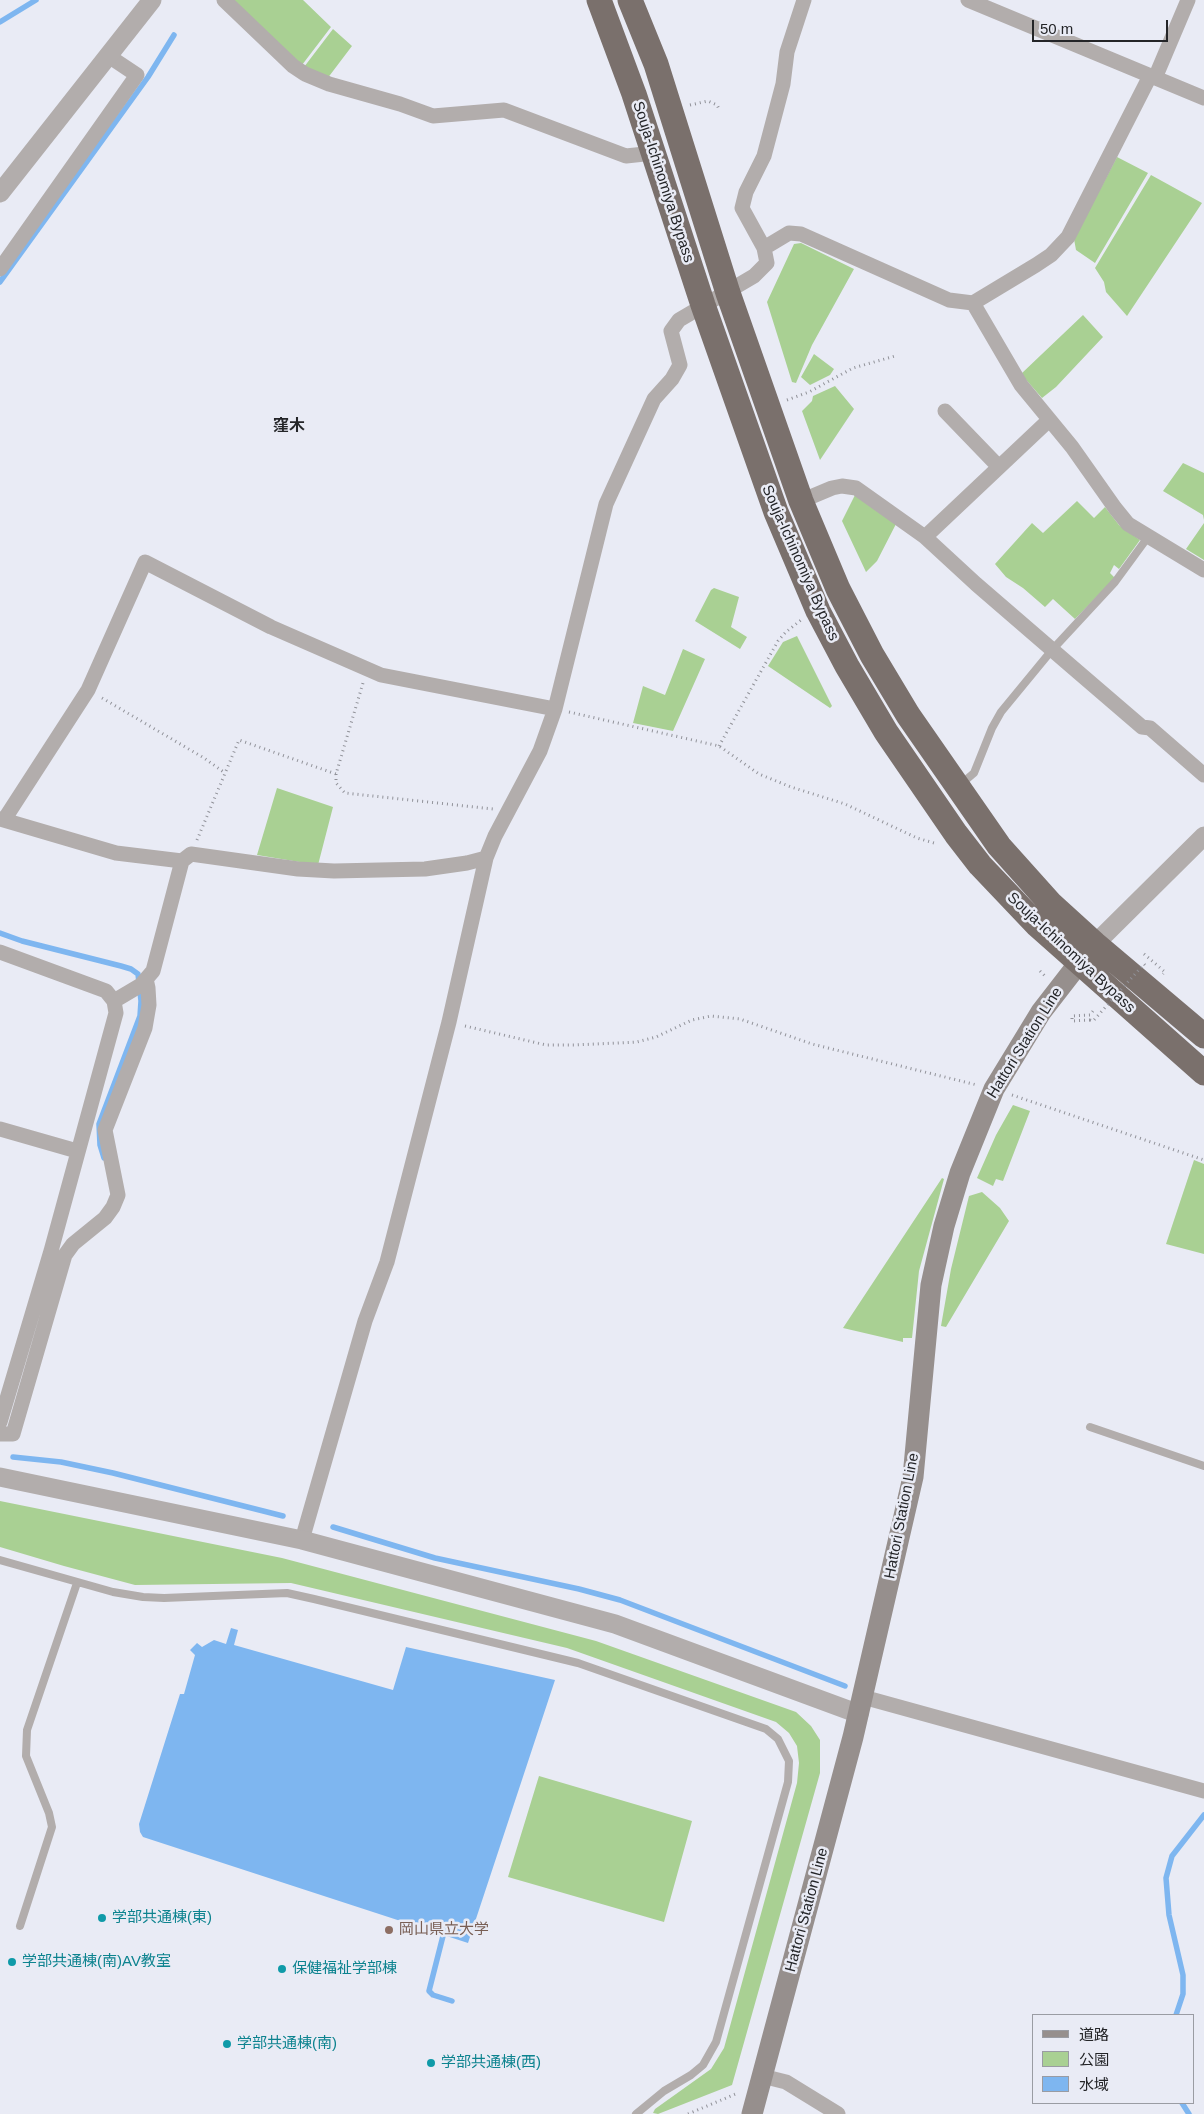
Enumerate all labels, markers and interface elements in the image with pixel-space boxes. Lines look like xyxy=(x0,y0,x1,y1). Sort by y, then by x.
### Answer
scale bar xyxy=(1034,10,1170,42)
text: 50 m xyxy=(1040,20,1073,37)
street label: Souja-Ichinomiya Bypass xyxy=(628,99,698,265)
district label: 窪木 xyxy=(273,417,305,437)
street label: Souja-Ichinomiya Bypass xyxy=(758,482,842,644)
street label: Souja-Ichinomiya Bypass xyxy=(1003,889,1139,1017)
street label: Hattori Station Line xyxy=(984,984,1066,1102)
street label: Hattori Station Line xyxy=(881,1452,923,1580)
street label: Hattori Station Line xyxy=(782,1846,832,1974)
place label: 学部共通棟(東) xyxy=(112,1909,212,1927)
marker: 学部共通棟(東) xyxy=(96,1912,108,1924)
place label: 岡山県立大学 xyxy=(399,1921,489,1939)
marker: 岡山県立大学 xyxy=(383,1924,395,1936)
place label: 学部共通棟(南)AV教室 xyxy=(22,1953,171,1971)
marker: 学部共通棟(南)AV教室 xyxy=(6,1956,18,1968)
place label: 保健福祉学部棟 xyxy=(292,1960,397,1978)
marker: 保健福祉学部棟 xyxy=(276,1963,288,1975)
legend xyxy=(1032,2014,1194,2104)
text: 道路 xyxy=(1079,2026,1109,2043)
place label: 学部共通棟(南) xyxy=(237,2035,337,2053)
marker: 学部共通棟(南) xyxy=(221,2038,233,2050)
text: 公園 xyxy=(1079,2051,1109,2068)
place label: 学部共通棟(西) xyxy=(441,2054,541,2072)
marker: 学部共通棟(西) xyxy=(425,2057,437,2069)
text: 水域 xyxy=(1079,2076,1109,2093)

